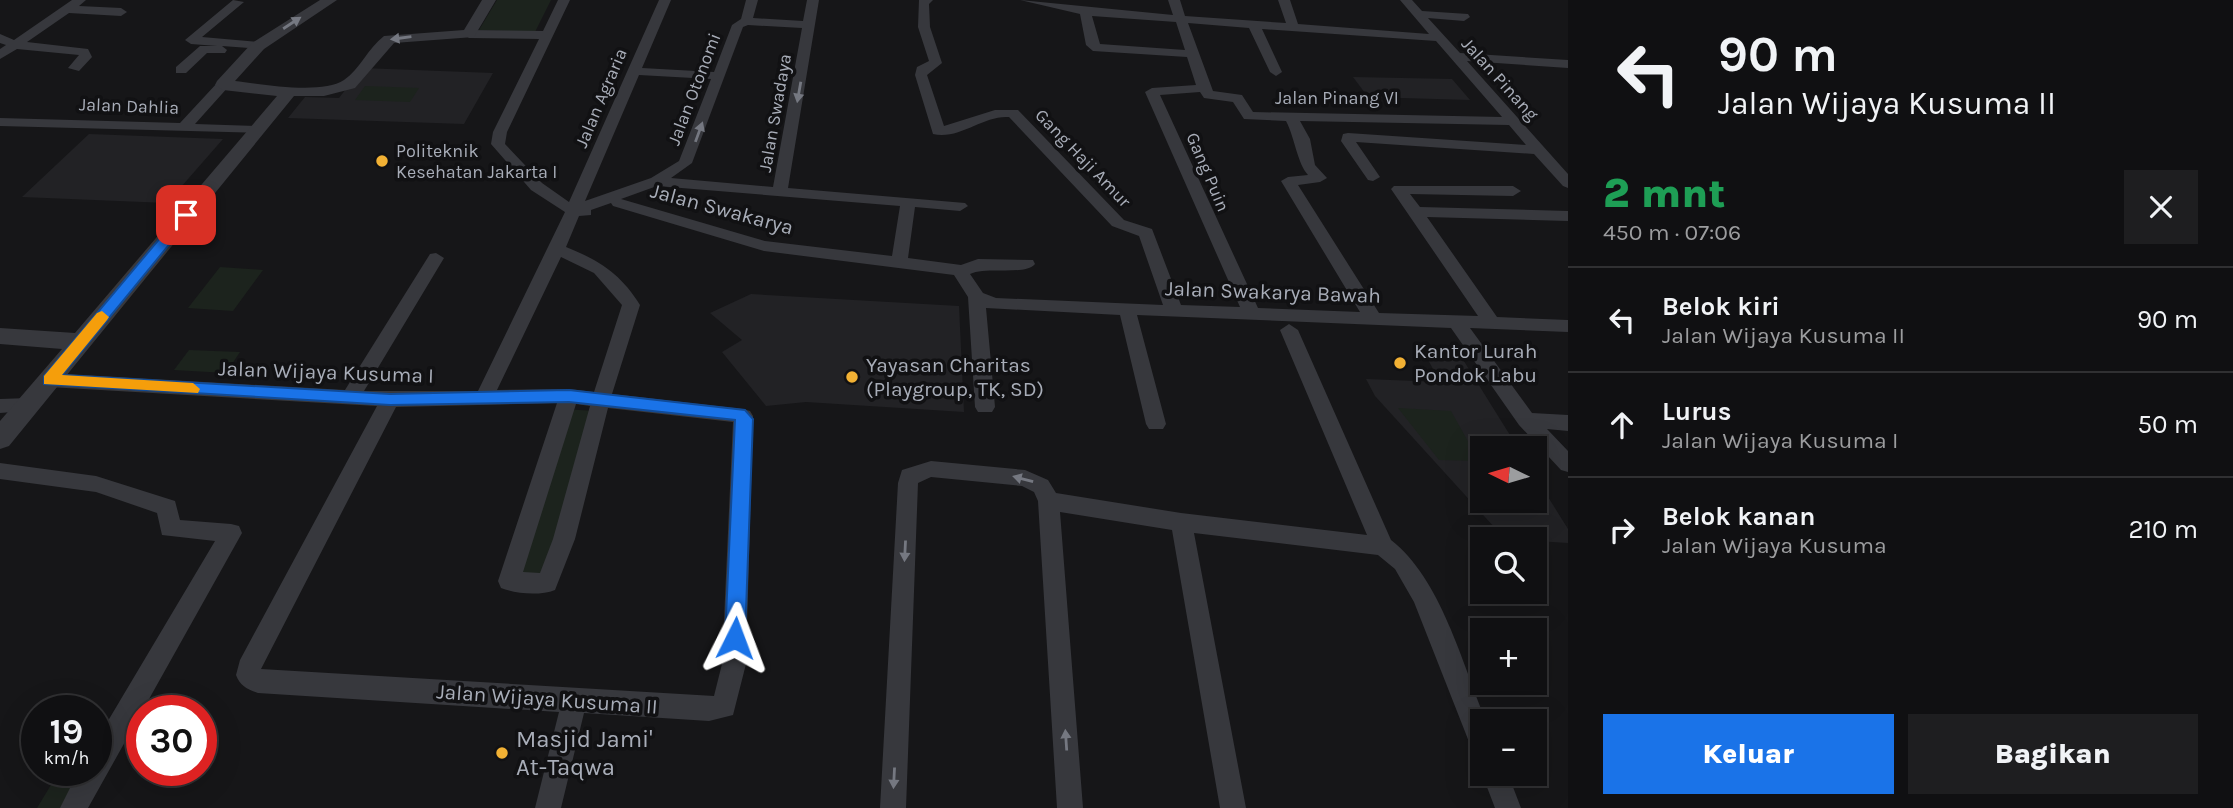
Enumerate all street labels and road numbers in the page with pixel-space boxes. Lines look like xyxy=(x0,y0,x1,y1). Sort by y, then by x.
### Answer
street label: Jalan Otonomi xyxy=(663,30,725,148)
street label: Jalan Pinang xyxy=(1457,33,1543,125)
street label: Jalan Agraria xyxy=(570,45,632,151)
street label: Jalan Swadaya xyxy=(754,52,796,174)
street label: Jalan Pinang VI xyxy=(1275,87,1399,109)
street label: Jalan Dahlia xyxy=(79,93,179,119)
street label: Gang Haji Amur xyxy=(1030,104,1136,212)
street label: Gang Puin xyxy=(1181,129,1235,215)
street label: Jalan Swakarya xyxy=(648,178,796,240)
street label: Jalan Swakarya Bawah xyxy=(1165,276,1381,308)
street label: Jalan Wijaya Kusuma I xyxy=(218,356,434,388)
street label: Jalan Wijaya Kusuma II xyxy=(436,679,658,719)

